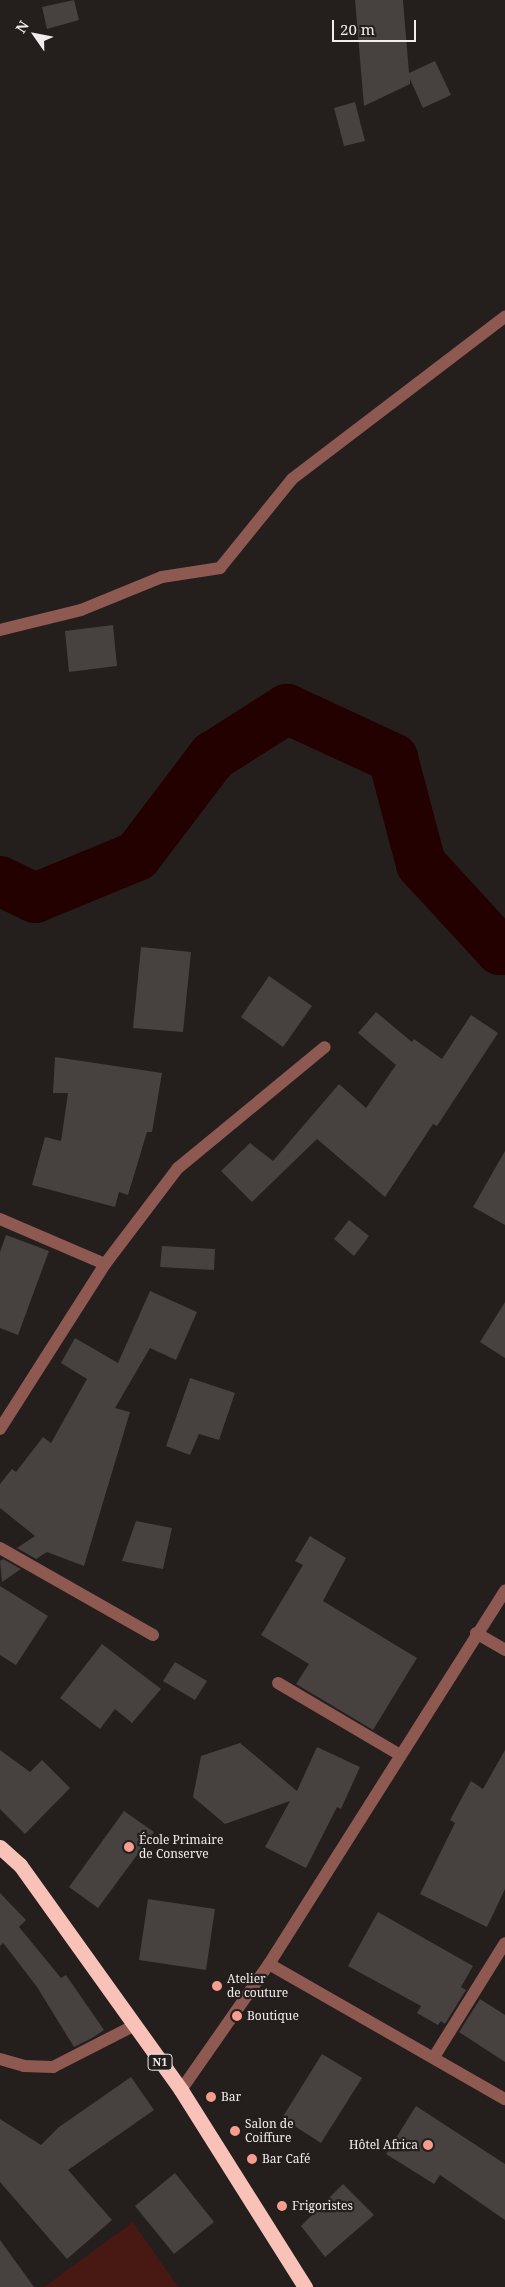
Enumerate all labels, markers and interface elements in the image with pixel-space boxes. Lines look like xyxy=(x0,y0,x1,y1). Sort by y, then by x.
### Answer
north arrow xyxy=(10,10,60,60)
scale bar xyxy=(335,10,419,42)
text: N xyxy=(11,17,33,36)
text: 20 m xyxy=(340,19,375,39)
place label: École Primaire de Conserve xyxy=(139,1833,223,1861)
marker: École Primaire de Conserve xyxy=(123,1841,135,1853)
place label: Atelier de couture xyxy=(227,1972,288,2000)
marker: Atelier de couture xyxy=(211,1980,223,1992)
place label: Boutique xyxy=(247,2009,299,2023)
marker: Boutique xyxy=(231,2010,243,2022)
road number: N1 xyxy=(148,2054,172,2070)
place label: Bar xyxy=(221,2090,241,2104)
marker: Bar xyxy=(205,2091,217,2103)
place label: Salon de Coiffure xyxy=(245,2117,294,2145)
marker: Salon de Coiffure xyxy=(229,2125,241,2137)
place label: Hôtel Africa xyxy=(349,2138,418,2152)
marker: Hôtel Africa xyxy=(422,2139,434,2151)
place label: Bar Café xyxy=(262,2152,310,2166)
marker: Bar Café xyxy=(246,2153,258,2165)
place label: Frigoristes xyxy=(292,2199,353,2213)
marker: Frigoristes xyxy=(276,2200,288,2212)

